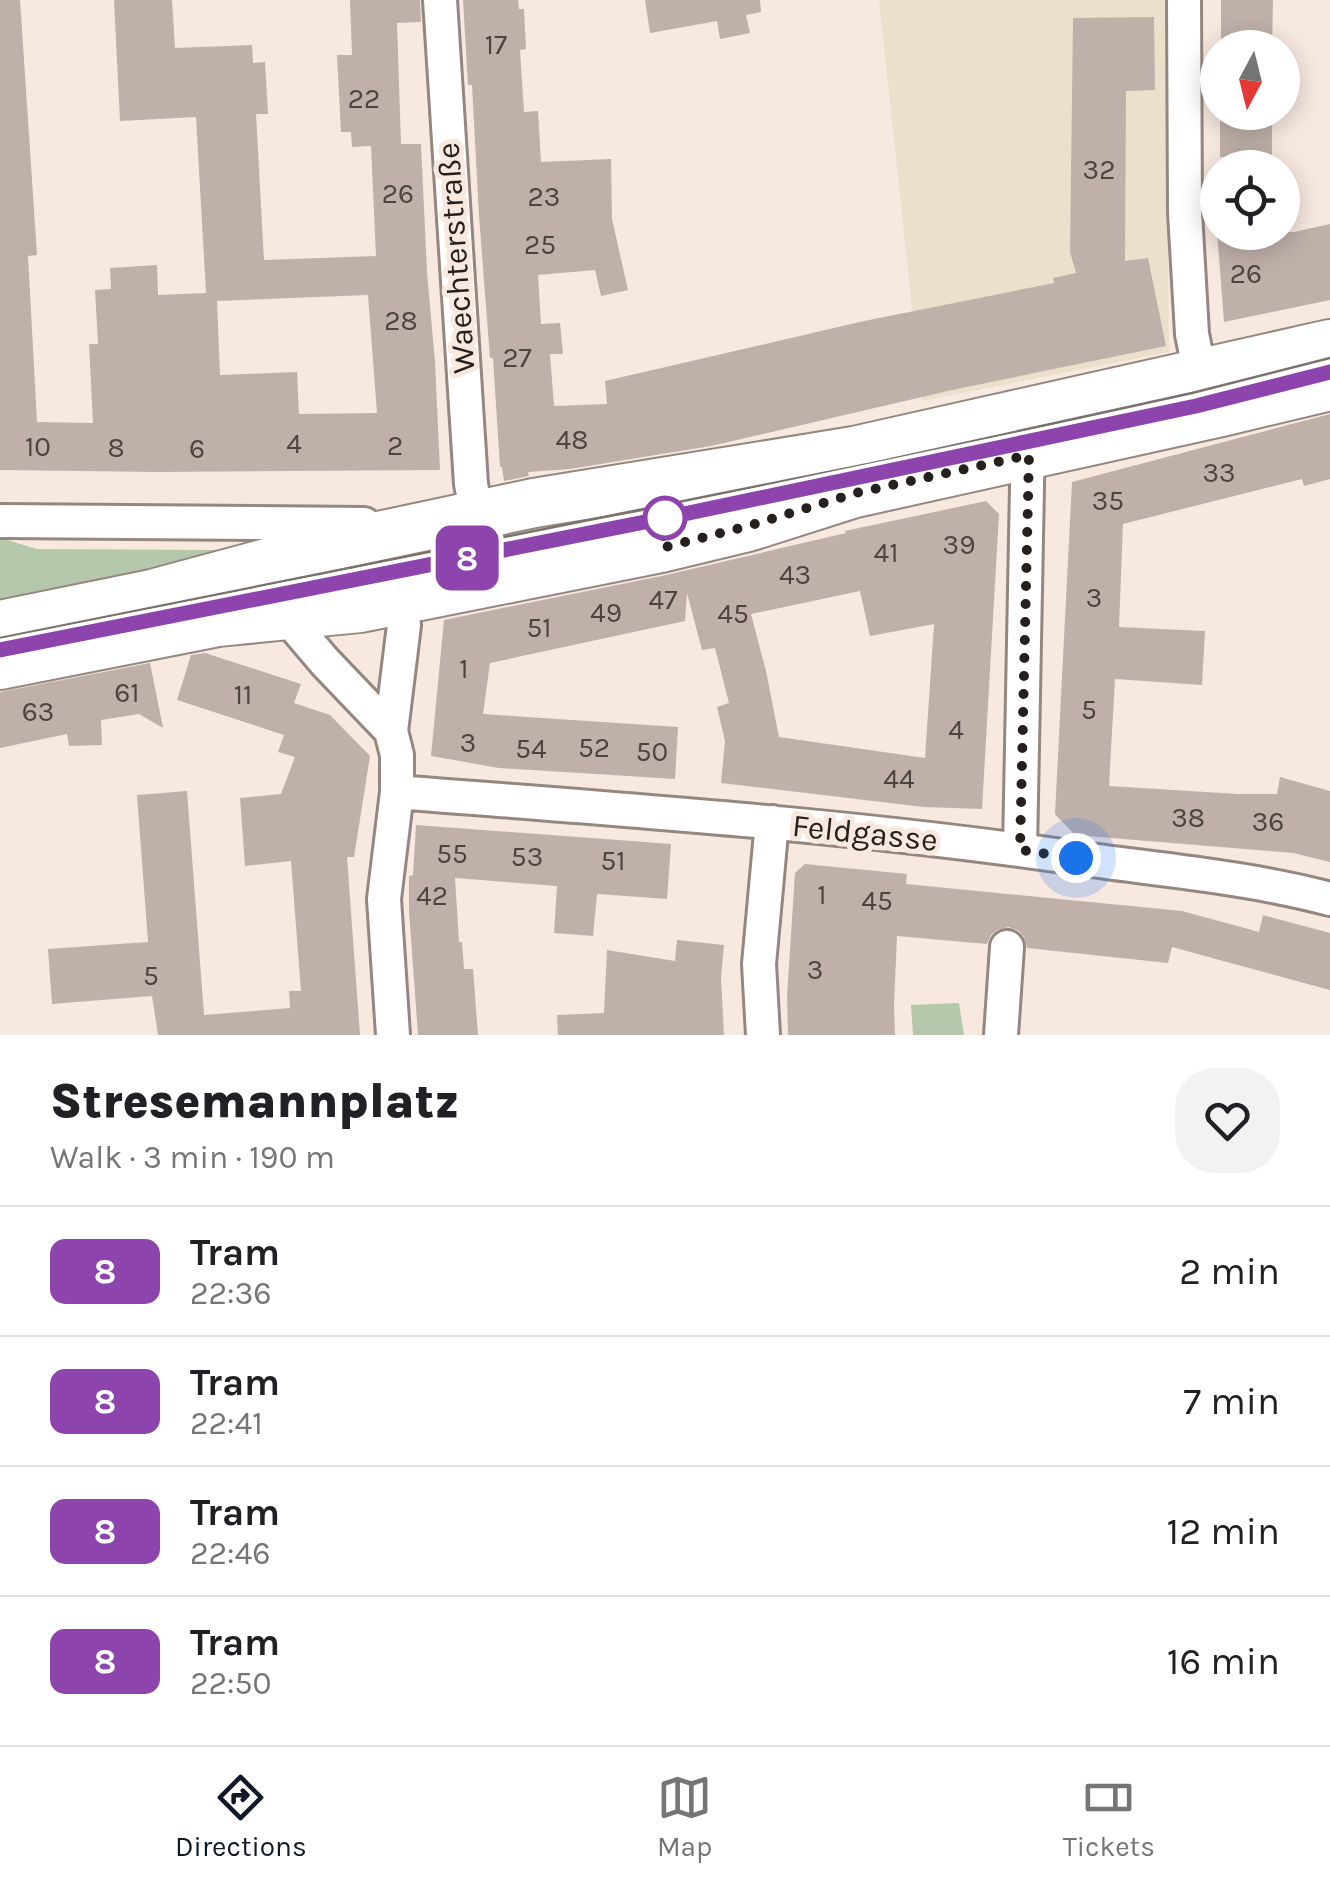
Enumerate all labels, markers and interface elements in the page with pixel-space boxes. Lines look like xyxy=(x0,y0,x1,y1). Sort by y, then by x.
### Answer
house number: 17 xyxy=(485,28,507,61)
north arrow xyxy=(1200,30,1300,130)
map controls xyxy=(1200,30,1300,250)
house number: 22 xyxy=(348,82,380,115)
street label: Waechterstraße xyxy=(429,141,483,375)
button: locate xyxy=(1200,150,1300,250)
house number: 32 xyxy=(1083,153,1115,186)
house number: 26 xyxy=(382,177,414,210)
house number: 23 xyxy=(528,180,560,213)
house number: 25 xyxy=(524,228,556,261)
house number: 26 xyxy=(1230,257,1262,290)
house number: 28 xyxy=(384,304,418,337)
house number: 27 xyxy=(502,341,532,374)
house number: 48 xyxy=(556,423,588,456)
house number: 4 xyxy=(286,427,302,460)
house number: 2 xyxy=(387,429,403,462)
house number: 10 xyxy=(25,430,51,463)
house number: 8 xyxy=(107,431,125,464)
house number: 6 xyxy=(189,432,205,465)
house number: 33 xyxy=(1202,456,1236,489)
house number: 35 xyxy=(1092,484,1124,517)
unlabelled marker xyxy=(644,497,686,539)
line badge: 8 xyxy=(434,526,500,590)
house number: 39 xyxy=(943,528,975,561)
house number: 41 xyxy=(874,536,898,569)
text: 8 xyxy=(456,538,478,579)
house number: 43 xyxy=(779,558,811,591)
house number: 3 xyxy=(1086,581,1102,614)
house number: 47 xyxy=(649,583,677,616)
house number: 49 xyxy=(590,596,622,629)
house number: 45 xyxy=(717,597,749,630)
house number: 51 xyxy=(526,611,552,644)
house number: 1 xyxy=(459,652,469,685)
house number: 61 xyxy=(114,676,140,709)
house number: 11 xyxy=(234,678,252,711)
house number: 5 xyxy=(1081,693,1097,726)
house number: 63 xyxy=(22,695,54,728)
house number: 4 xyxy=(948,713,964,746)
house number: 3 xyxy=(460,726,476,759)
house number: 52 xyxy=(578,731,610,764)
house number: 54 xyxy=(515,732,547,765)
house number: 50 xyxy=(636,735,668,768)
house number: 44 xyxy=(883,762,915,795)
house number: 38 xyxy=(1171,801,1205,834)
house number: 36 xyxy=(1252,805,1284,838)
street label: Feldgasse xyxy=(790,807,940,859)
your location xyxy=(1051,833,1101,883)
house number: 55 xyxy=(436,837,468,870)
house number: 53 xyxy=(511,840,543,873)
house number: 51 xyxy=(600,844,626,877)
house number: 1 xyxy=(817,878,827,911)
house number: 42 xyxy=(416,879,448,912)
house number: 45 xyxy=(861,884,893,917)
house number: 3 xyxy=(807,953,823,986)
house number: 5 xyxy=(143,959,159,992)
button: heart xyxy=(1175,1068,1280,1173)
text: Stresemannplatz xyxy=(50,1073,459,1129)
text: Walk · 3 min · 190 m xyxy=(50,1139,335,1176)
text: Tram xyxy=(190,1230,280,1275)
text: 2 min xyxy=(1179,1249,1280,1294)
text: 8 xyxy=(94,1251,116,1292)
text: 22:36 xyxy=(190,1275,272,1312)
text: Tram xyxy=(190,1360,280,1405)
text: 7 min xyxy=(1183,1379,1280,1424)
text: 8 xyxy=(94,1381,116,1422)
text: 22:41 xyxy=(190,1405,263,1442)
text: Tram xyxy=(190,1490,280,1535)
text: 12 min xyxy=(1167,1509,1280,1554)
text: 8 xyxy=(94,1511,116,1552)
text: 22:46 xyxy=(190,1535,271,1572)
text: Tram xyxy=(190,1620,280,1665)
text: 16 min xyxy=(1167,1639,1280,1684)
text: 8 xyxy=(94,1641,116,1682)
text: 22:50 xyxy=(190,1665,272,1702)
tab: Directions xyxy=(175,1770,307,1863)
tab: Map xyxy=(657,1770,712,1863)
tab: Tickets xyxy=(1063,1770,1155,1863)

